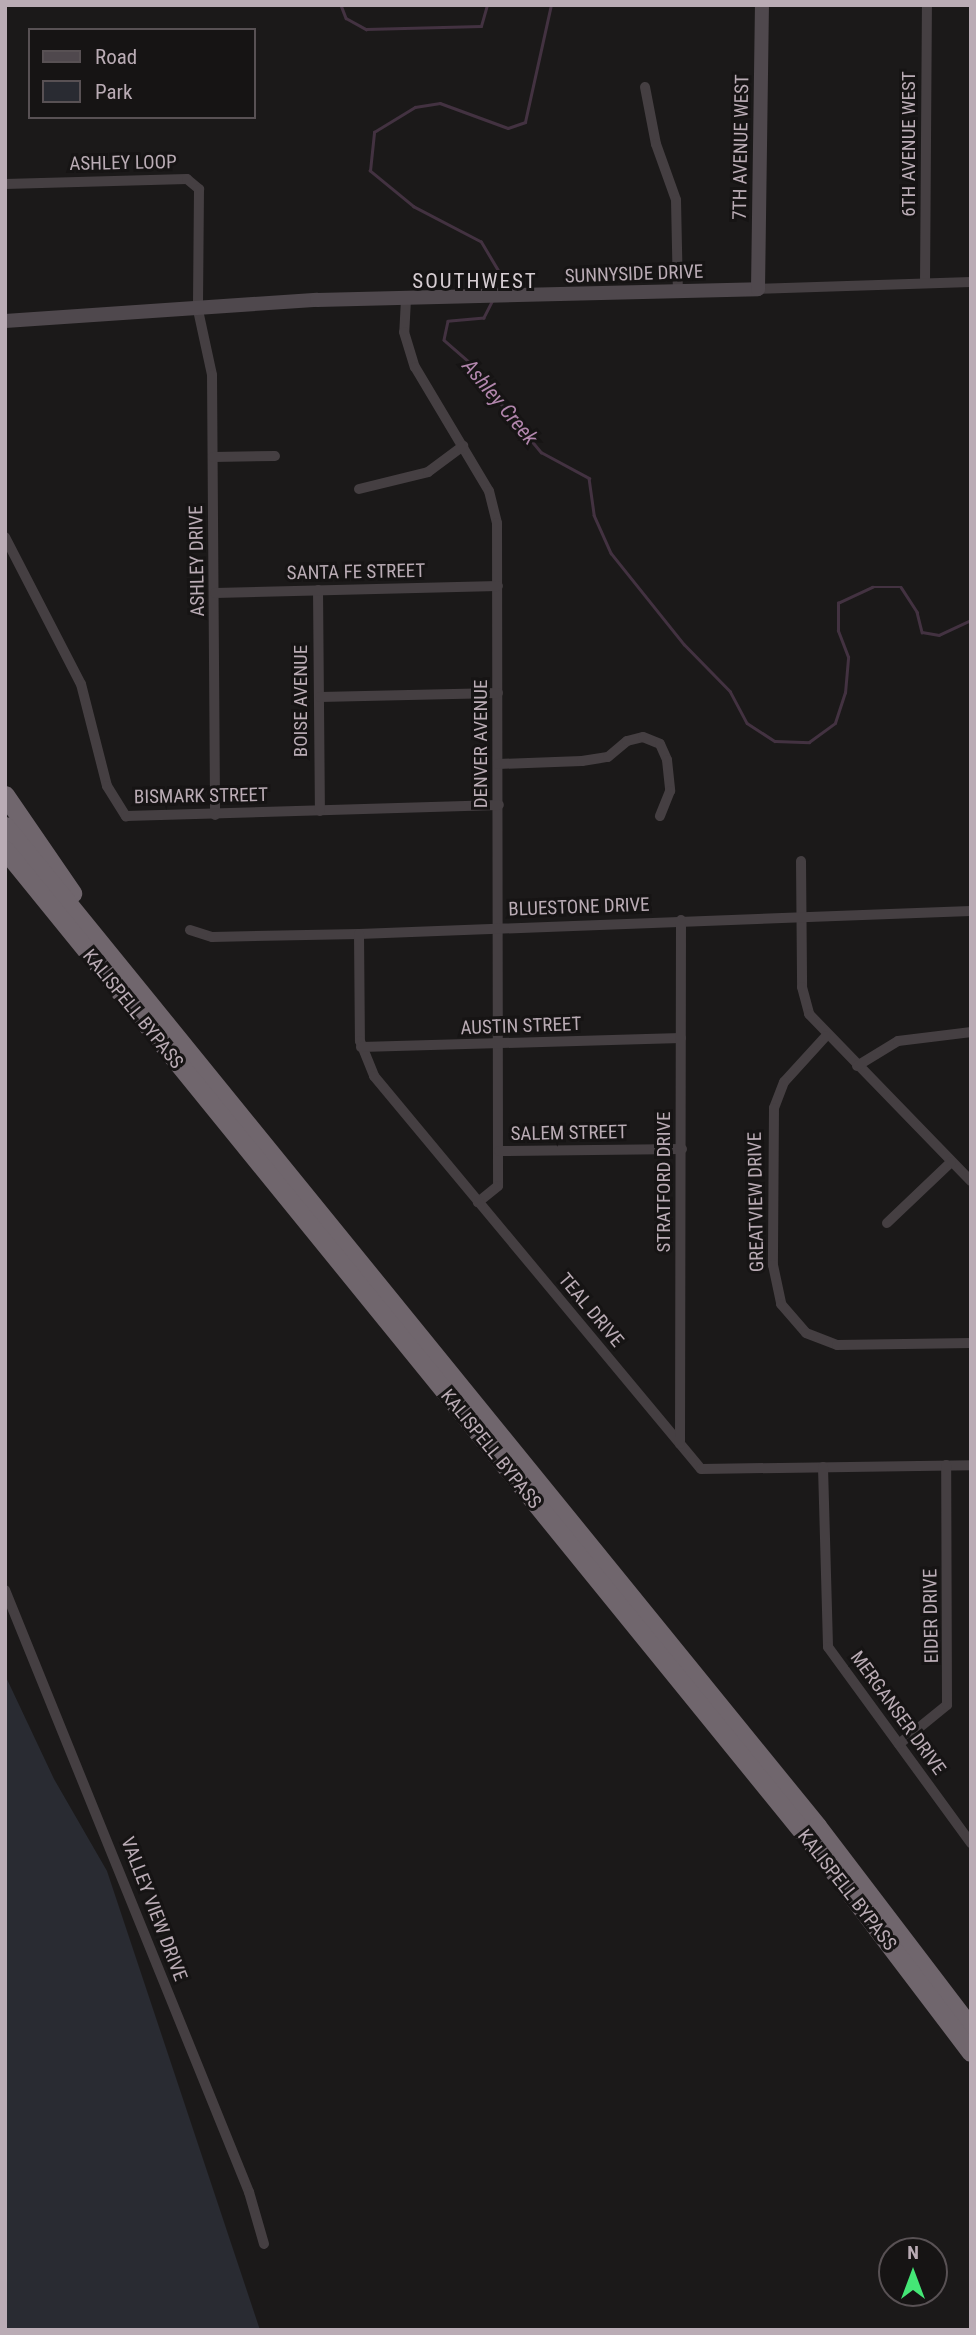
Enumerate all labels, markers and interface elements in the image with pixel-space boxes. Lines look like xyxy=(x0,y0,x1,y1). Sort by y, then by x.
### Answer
legend xyxy=(28,28,256,119)
text: Road xyxy=(95,45,137,69)
street label: 6TH AVENUE WEST xyxy=(898,71,920,217)
street label: 7TH AVENUE WEST xyxy=(728,74,754,220)
text: Park xyxy=(95,80,132,104)
street label: ASHLEY LOOP xyxy=(69,151,177,175)
street label: SUNNYSIDE DRIVE xyxy=(564,260,704,288)
district label: SOUTHWEST xyxy=(413,268,537,294)
water label: Ashley Creek xyxy=(457,354,543,450)
street label: ASHLEY DRIVE xyxy=(185,505,209,617)
street label: SANTA FE STREET xyxy=(287,559,425,585)
street label: BOISE AVENUE xyxy=(290,645,312,757)
street label: DENVER AVENUE xyxy=(470,680,492,808)
street label: BISMARK STREET xyxy=(134,783,268,809)
street label: BLUESTONE DRIVE xyxy=(508,893,650,921)
street label: KALISPELL BYPASS xyxy=(78,945,188,1073)
street label: AUSTIN STREET xyxy=(460,1012,582,1040)
street label: STRATFORD DRIVE xyxy=(653,1111,675,1253)
street label: SALEM STREET xyxy=(510,1121,628,1145)
street label: GREATVIEW DRIVE xyxy=(743,1132,769,1272)
street label: TEAL DRIVE xyxy=(554,1268,628,1352)
street label: KALISPELL BYPASS xyxy=(436,1385,546,1513)
street label: EIDER DRIVE xyxy=(919,1568,943,1664)
street label: MERGANSER DRIVE xyxy=(845,1647,951,1779)
street label: KALISPELL BYPASS xyxy=(793,1825,901,1955)
street label: VALLEY VIEW DRIVE xyxy=(116,1834,192,1984)
north arrow xyxy=(878,2237,948,2307)
text: N xyxy=(907,2241,919,2264)

